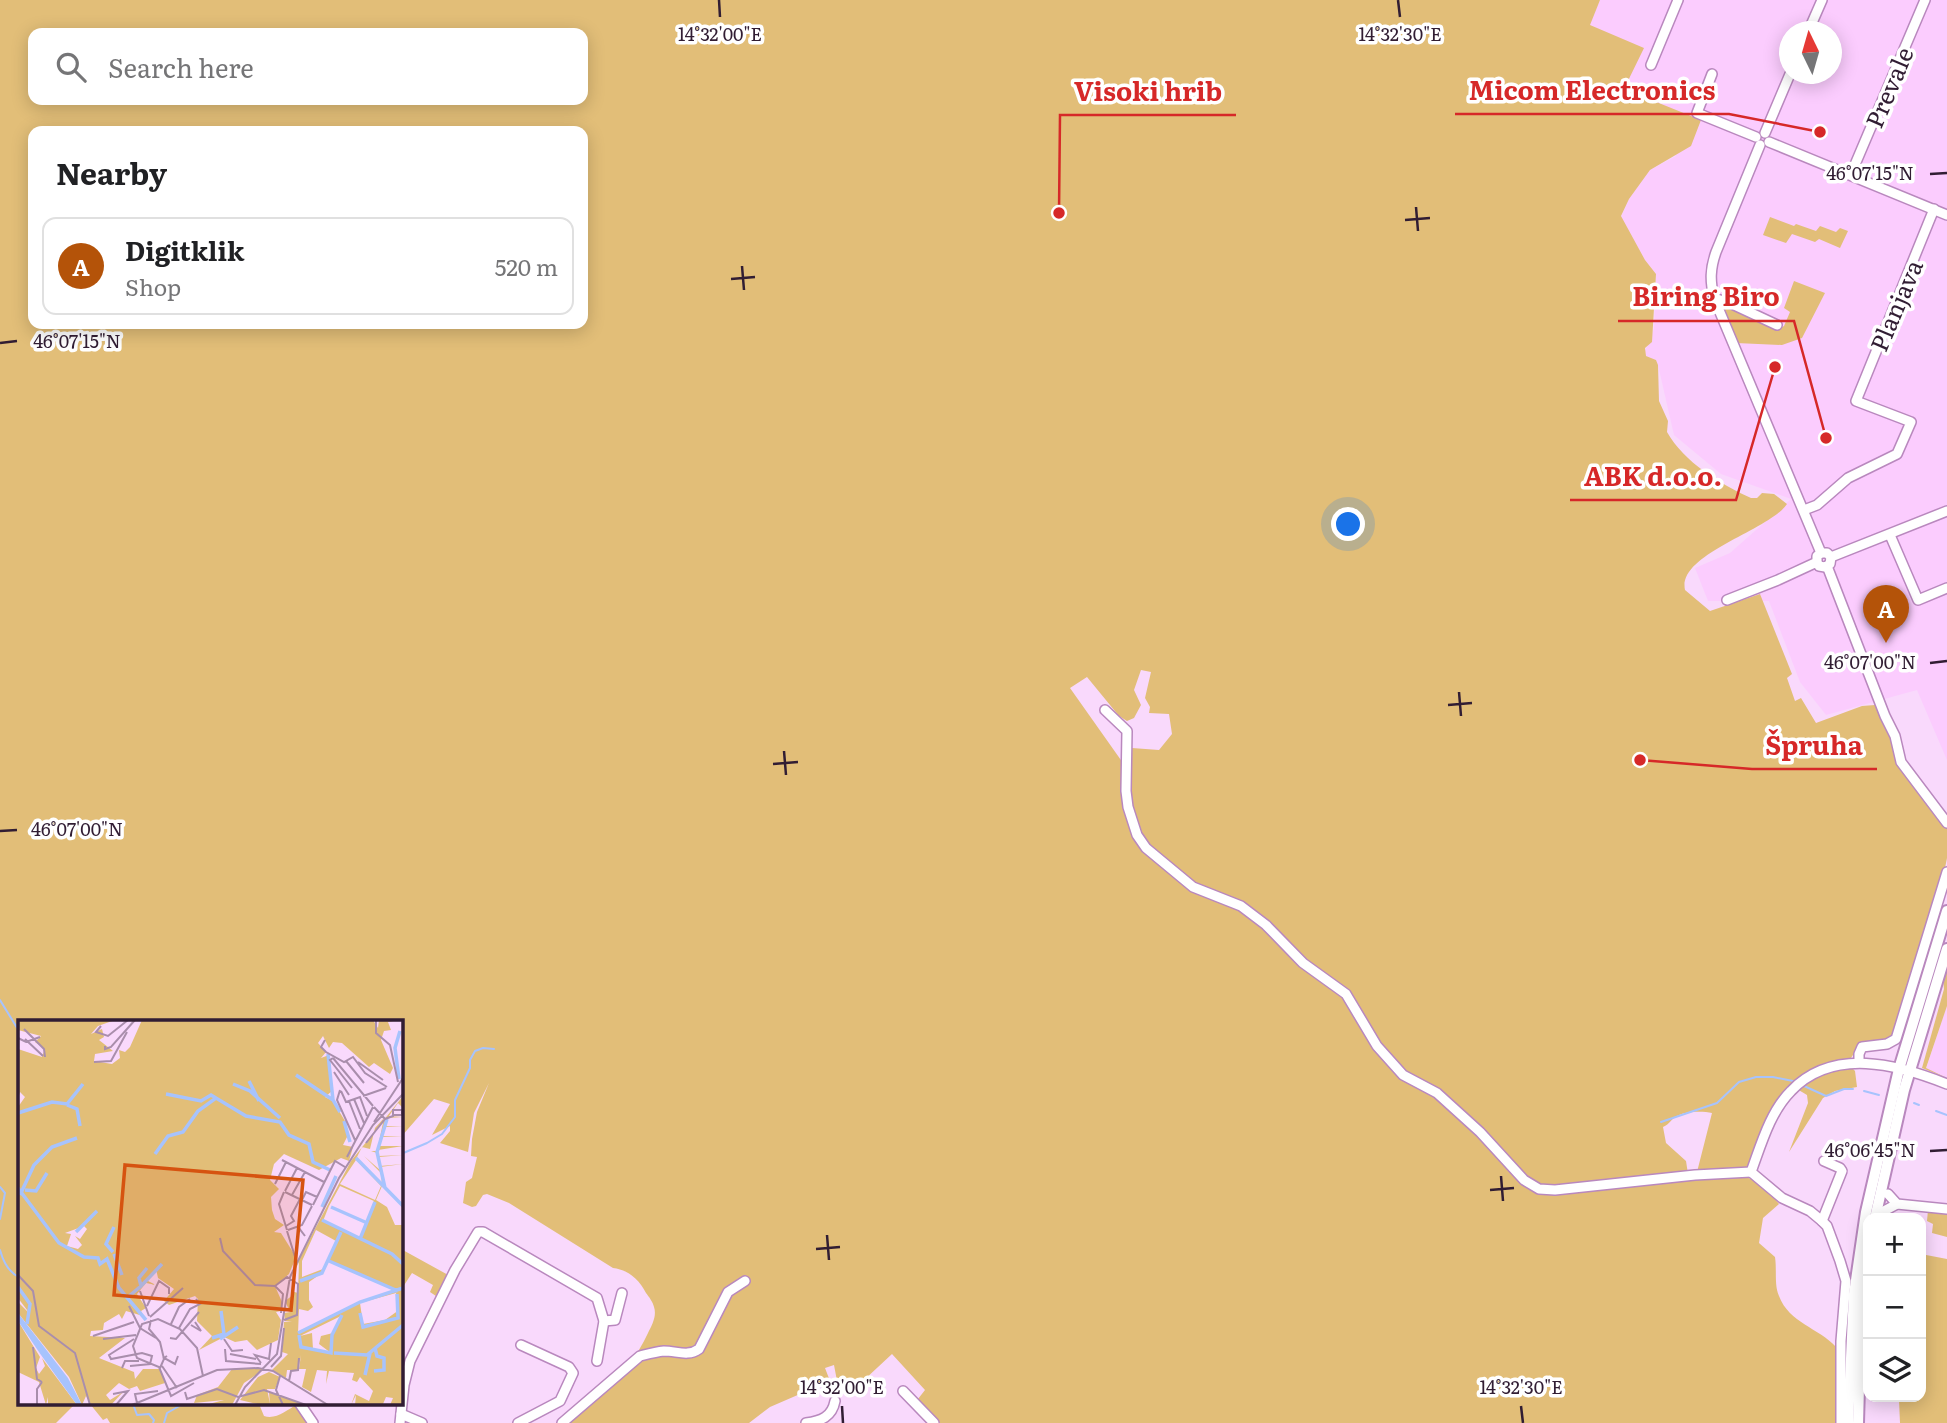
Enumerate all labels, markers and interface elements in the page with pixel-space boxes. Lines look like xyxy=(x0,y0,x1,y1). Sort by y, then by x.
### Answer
text: 14°32'00"E xyxy=(678,20,762,47)
text: 14°32'30"E xyxy=(1358,20,1442,47)
north arrow xyxy=(1779,21,1842,84)
search box xyxy=(28,28,588,105)
street label: Prevale xyxy=(1855,41,1921,133)
text: Search here xyxy=(108,47,254,86)
icon: search xyxy=(52,48,90,86)
callout: Micom Electronics xyxy=(1455,67,1729,114)
callout: Visoki hrib xyxy=(1060,68,1236,115)
text: Micom Electronics xyxy=(1469,69,1715,108)
text: Visoki hrib xyxy=(1074,70,1222,109)
text: Nearby xyxy=(56,150,167,194)
text: 46°07'15"N xyxy=(1826,159,1914,186)
text: Digitklik xyxy=(125,230,245,269)
text: A xyxy=(72,249,90,283)
text: 520 m xyxy=(495,249,558,283)
street label: Planjava xyxy=(1860,254,1930,356)
text: Shop xyxy=(125,269,181,303)
callout: Biring Biro xyxy=(1618,274,1794,321)
text: Biring Biro xyxy=(1632,275,1780,314)
text: 46°07'15"N xyxy=(33,327,121,354)
callout: ABK d.o.o. xyxy=(1570,453,1736,500)
text: ABK d.o.o. xyxy=(1584,455,1722,494)
your location xyxy=(1331,507,1365,541)
pin: A xyxy=(1863,585,1909,643)
text: 46°07'00"N xyxy=(1824,648,1916,675)
callout: Špruha xyxy=(1752,722,1877,769)
text: Špruha xyxy=(1765,724,1863,763)
text: 46°07'00"N xyxy=(31,815,123,842)
inset map xyxy=(18,1020,402,1406)
text: 46°06'45"N xyxy=(1825,1136,1915,1163)
map controls xyxy=(1863,1213,1926,1402)
button: + xyxy=(1863,1213,1926,1276)
button: − xyxy=(1863,1276,1926,1339)
button: layers xyxy=(1863,1339,1926,1402)
text: 14°32'00"E xyxy=(800,1373,884,1400)
text: 14°32'30"E xyxy=(1479,1373,1563,1400)

